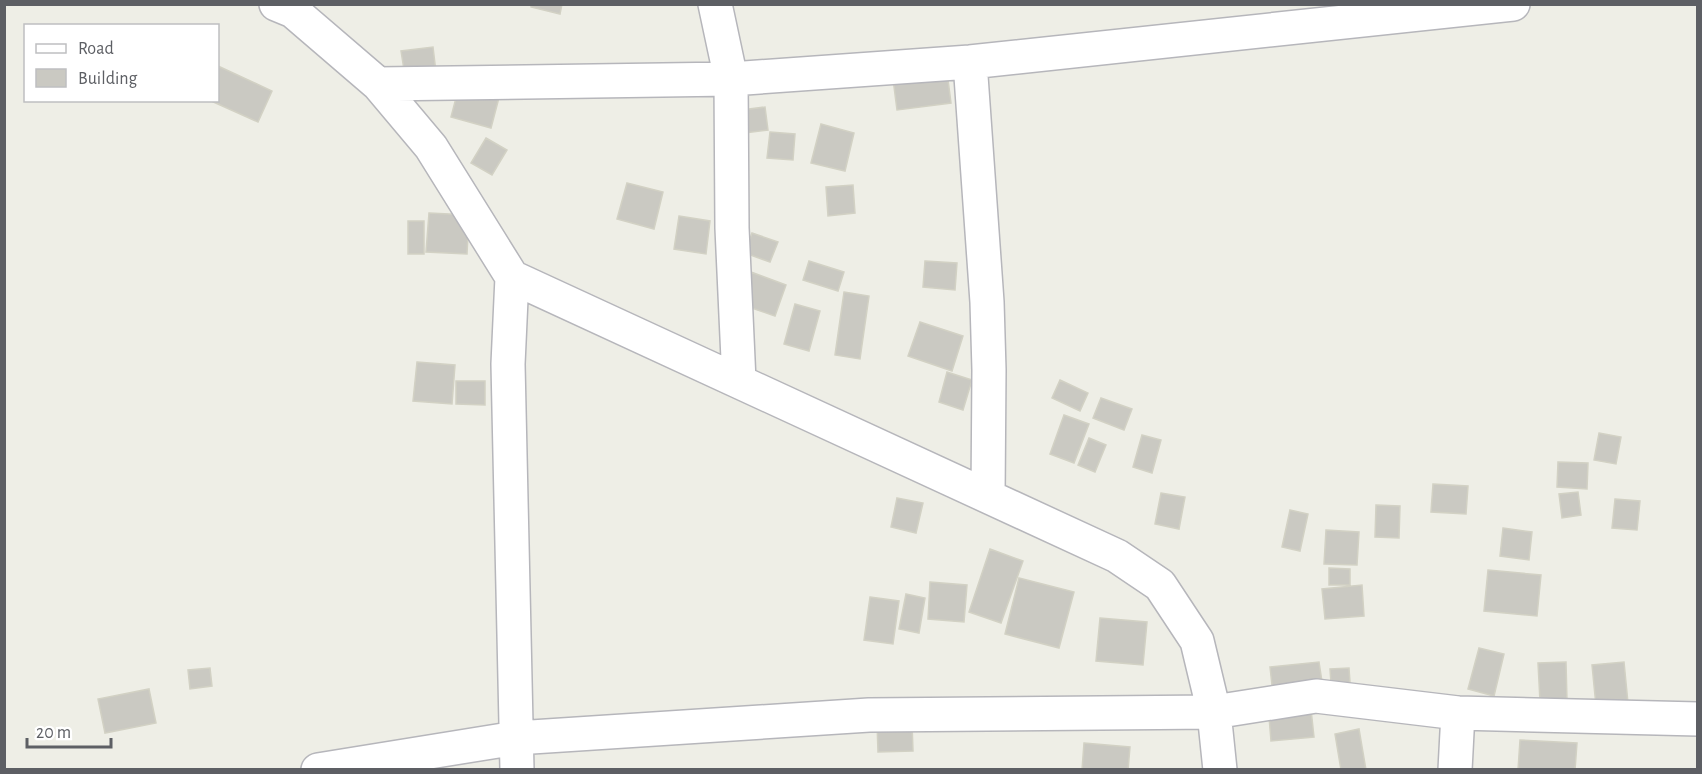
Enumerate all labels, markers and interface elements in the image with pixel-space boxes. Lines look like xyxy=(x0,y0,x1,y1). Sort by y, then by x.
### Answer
legend xyxy=(24,24,219,102)
text: Road xyxy=(78,40,114,58)
text: Building xyxy=(78,70,138,88)
scale bar xyxy=(27,711,111,749)
text: 20 m xyxy=(36,724,71,742)

